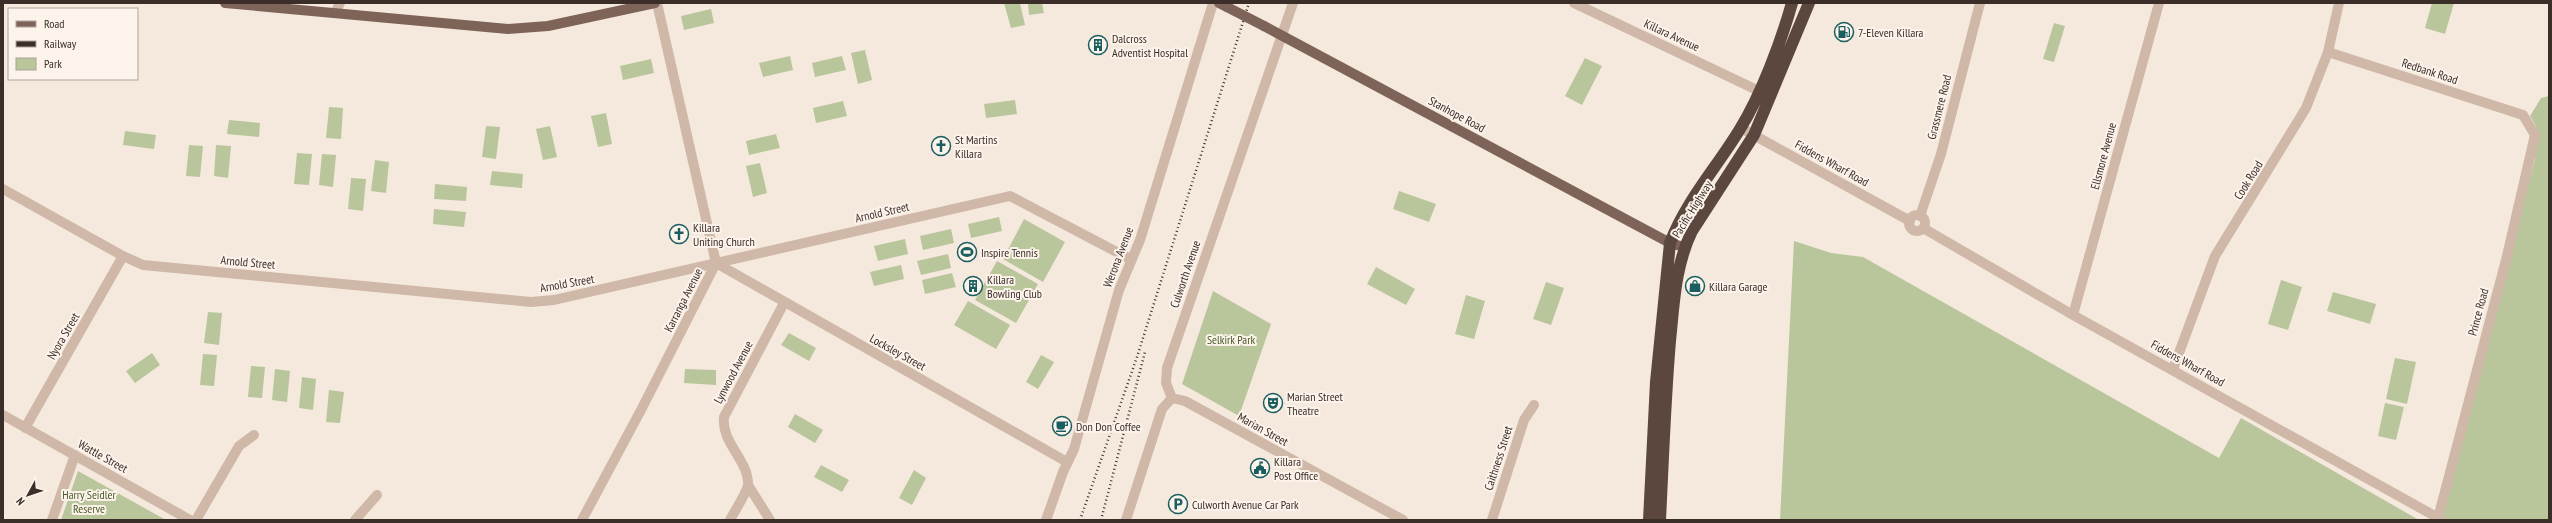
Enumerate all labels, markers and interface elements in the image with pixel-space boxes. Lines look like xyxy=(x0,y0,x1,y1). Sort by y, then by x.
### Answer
legend xyxy=(8,8,138,80)
text: Road xyxy=(44,16,64,31)
street label: Killara Avenue xyxy=(1642,16,1702,54)
fuel station icon: 7-Eleven Killara xyxy=(1833,21,1855,43)
place label: 7-Eleven Killara xyxy=(1858,25,1924,40)
place label: Dalcross Adventist Hospital xyxy=(1112,31,1188,60)
building icon: Dalcross Adventist Hospital xyxy=(1087,34,1109,56)
text: Railway xyxy=(44,36,77,51)
street label: Redbank Road xyxy=(2400,55,2460,87)
text: Park xyxy=(44,56,62,71)
street label: Grassmere Road xyxy=(1924,73,1954,141)
street label: Stanhope Road xyxy=(1426,93,1488,135)
street label: Ellsmore Avenue xyxy=(2087,121,2119,191)
place label: St Martins Killara xyxy=(955,132,997,161)
church icon: St Martins Killara xyxy=(930,135,952,157)
street label: Fiddens Wharf Road xyxy=(1792,137,1872,189)
street label: Cook Road xyxy=(2230,158,2266,202)
street label: Pacific Highway xyxy=(1669,177,1716,240)
street label: Arnold Street xyxy=(854,198,911,225)
place label: Killara Uniting Church xyxy=(693,220,755,249)
church icon: Killara Uniting Church xyxy=(668,223,690,245)
street label: Werona Avenue xyxy=(1100,225,1136,289)
street label: Culworth Avenue xyxy=(1166,238,1204,310)
sports icon: Inspire Tennis xyxy=(956,241,978,263)
place label: Inspire Tennis xyxy=(981,245,1038,260)
street label: Arnold Street xyxy=(220,252,277,272)
street label: Karranga Avenue xyxy=(661,266,706,334)
street label: Arnold Street xyxy=(539,271,596,295)
place label: Killara Bowling Club xyxy=(987,272,1042,301)
building icon: Killara Bowling Club xyxy=(962,275,984,297)
shop icon: Killara Garage xyxy=(1684,275,1706,297)
place label: Killara Garage xyxy=(1709,279,1768,294)
street label: Prince Road xyxy=(2465,287,2491,337)
street label: Nyora Street xyxy=(44,309,83,362)
street label: Locksley Street xyxy=(867,330,929,374)
park label: Selkirk Park xyxy=(1207,332,1255,347)
street label: Fiddens Wharf Road xyxy=(2148,337,2228,389)
street label: Lynwood Avenue xyxy=(710,338,756,406)
place label: Marian Street Theatre xyxy=(1287,389,1343,418)
theatre icon: Marian Street Theatre xyxy=(1262,392,1284,414)
street label: Marian Street xyxy=(1235,409,1292,449)
cafe icon: Don Don Coffee xyxy=(1051,415,1073,437)
place label: Don Don Coffee xyxy=(1076,419,1141,434)
street label: Caithness Street xyxy=(1481,423,1516,492)
street label: Wattle Street xyxy=(76,436,131,476)
place label: Killara Post Office xyxy=(1274,454,1318,483)
public building icon: Killara Post Office xyxy=(1249,457,1271,479)
north arrow xyxy=(8,475,48,515)
park label: Harry Seidler Reserve xyxy=(62,487,116,516)
parking icon: Culworth Avenue Car Park xyxy=(1167,493,1189,515)
text: N xyxy=(13,495,28,508)
place label: Culworth Avenue Car Park xyxy=(1192,497,1299,512)

